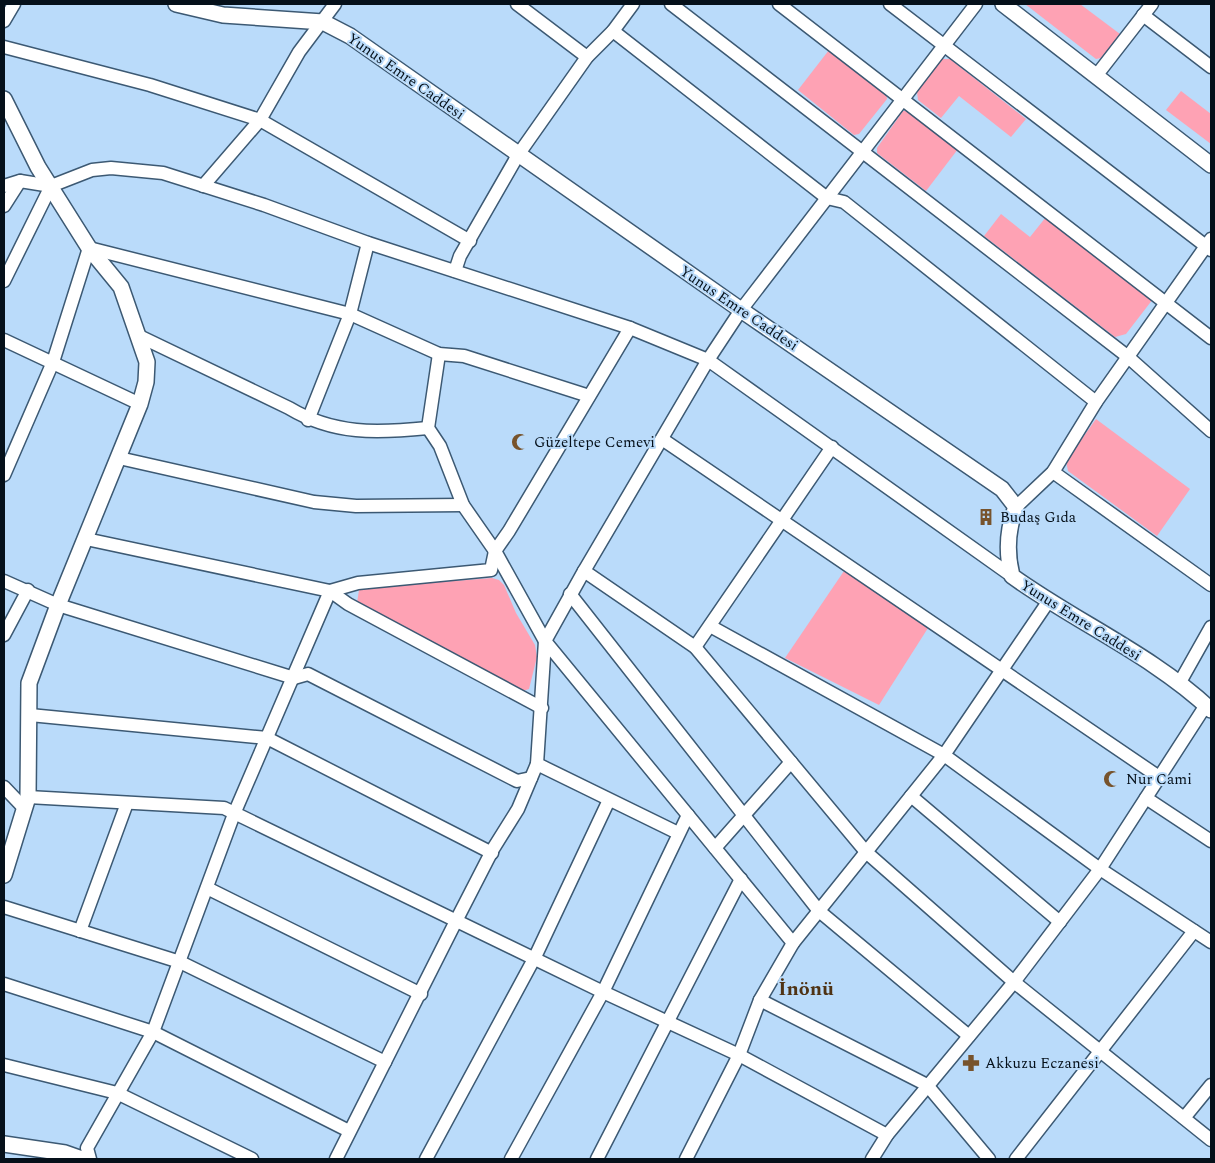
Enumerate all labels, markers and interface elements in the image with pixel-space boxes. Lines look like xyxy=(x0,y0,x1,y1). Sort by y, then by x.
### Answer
street label: Yunus Emre Caddesi xyxy=(342,27,469,126)
street label: Yunus Emre Caddesi xyxy=(675,260,803,357)
place label: Güzeltepe Cemevi xyxy=(534,431,655,454)
mosque icon: Güzeltepe Cemevi xyxy=(510,432,530,452)
place label: Budaş Gıda xyxy=(1000,506,1077,529)
building icon: Budaş Gıda xyxy=(976,507,996,527)
street label: Yunus Emre Caddesi xyxy=(1016,574,1146,667)
place label: Nur Cami xyxy=(1126,768,1192,791)
mosque icon: Nur Cami xyxy=(1102,769,1122,789)
district label: İnönü xyxy=(778,974,834,1004)
place label: Akkuzu Eczanesi xyxy=(985,1052,1099,1075)
pharmacy icon: Akkuzu Eczanesi xyxy=(961,1053,981,1073)

